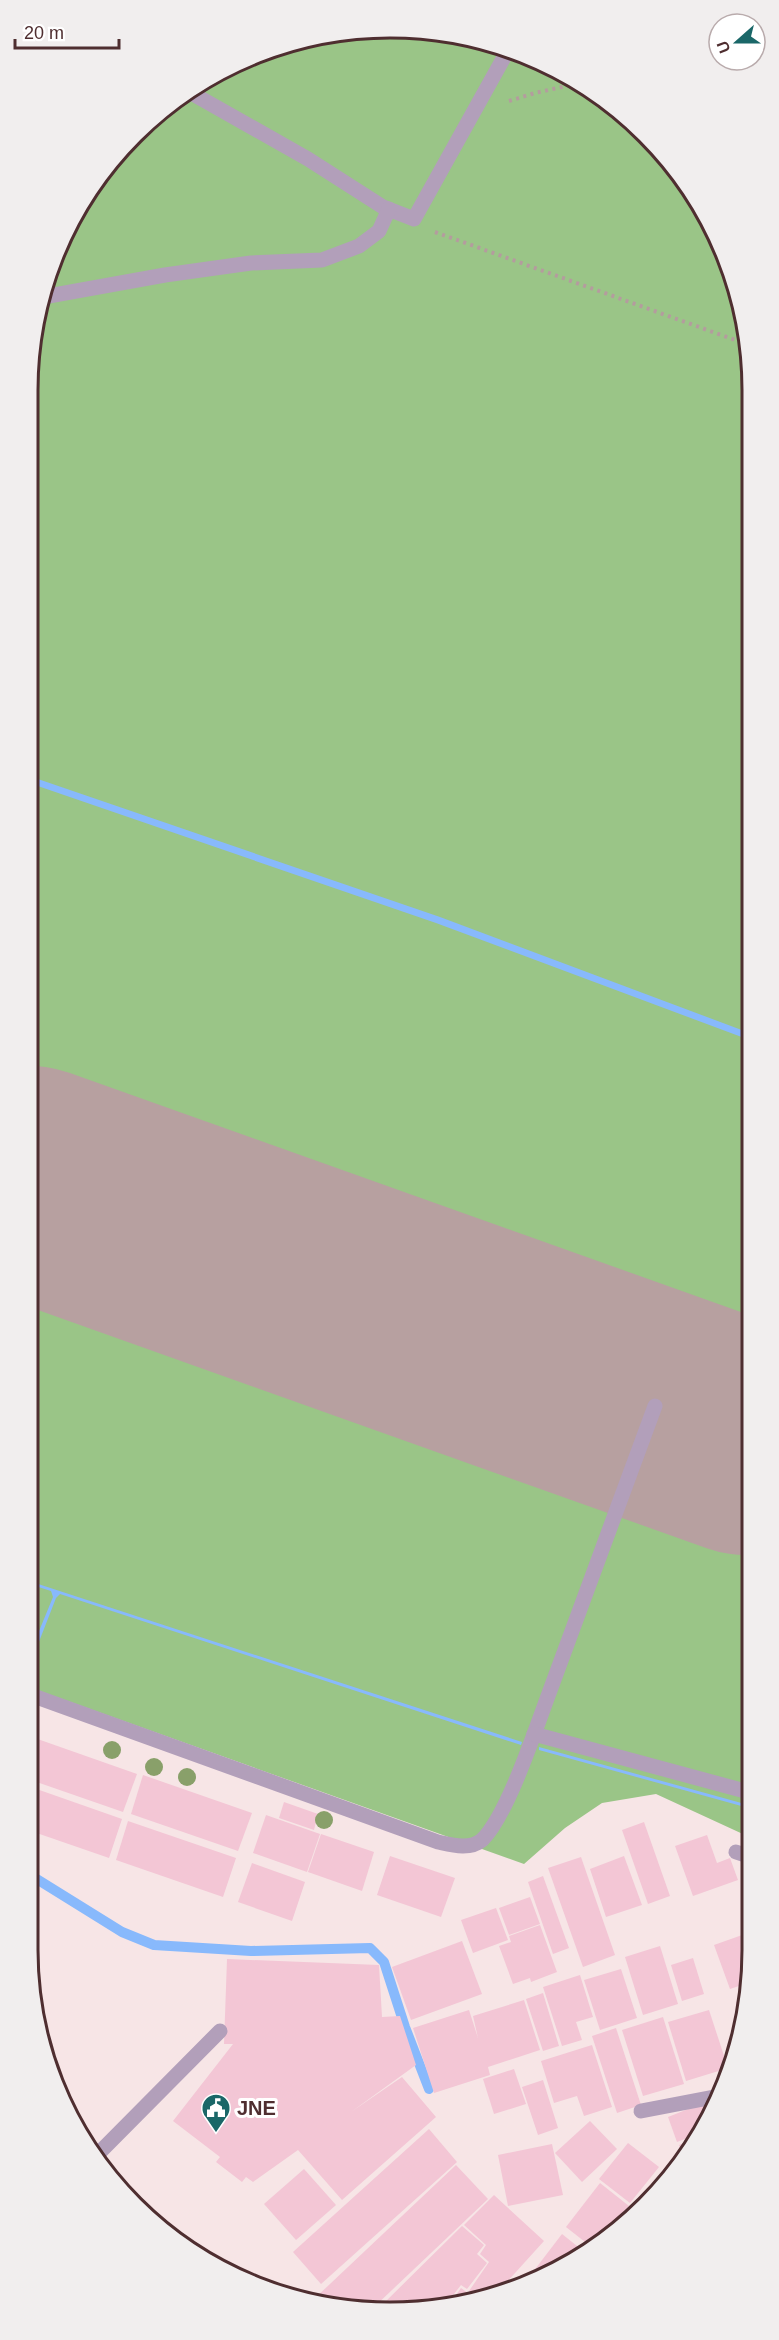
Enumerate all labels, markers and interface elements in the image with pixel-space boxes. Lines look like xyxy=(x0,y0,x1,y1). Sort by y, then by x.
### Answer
scale bar xyxy=(15,12,118,50)
north arrow xyxy=(707,12,767,72)
text: 20 m xyxy=(24,23,64,43)
text: U xyxy=(713,39,733,56)
public building icon: JNE xyxy=(200,2092,232,2134)
place label: JNE xyxy=(237,2097,276,2119)

